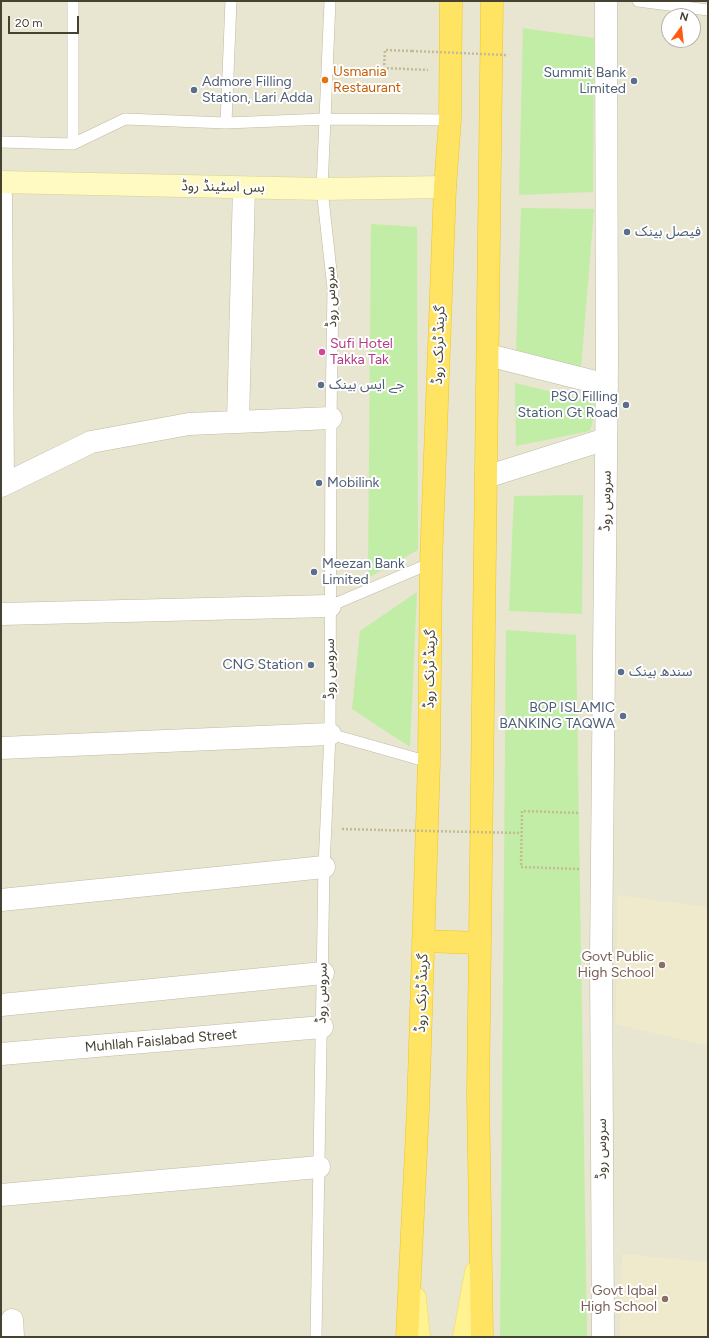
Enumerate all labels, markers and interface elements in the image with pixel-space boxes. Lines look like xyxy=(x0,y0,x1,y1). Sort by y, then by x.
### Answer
scale bar xyxy=(10,8,81,34)
north arrow xyxy=(661,8,701,48)
text: N xyxy=(678,10,690,24)
text: 20 m xyxy=(15,16,43,30)
place label: Usmania Restaurant xyxy=(333,64,401,96)
place label: Summit Bank Limited xyxy=(543,65,626,98)
place label: Admore Filling Station, Lari Adda xyxy=(202,74,313,106)
marker: Usmania Restaurant xyxy=(320,75,330,85)
marker: Summit Bank Limited xyxy=(629,76,639,86)
marker: Admore Filling Station, Lari Adda xyxy=(189,85,199,95)
street label: بس اسٹینڈ روڈ xyxy=(181,178,265,196)
place label: فیصل بینک xyxy=(635,224,701,240)
marker: فیصل بینک xyxy=(622,227,632,237)
street label: سروس روڈ xyxy=(322,266,340,328)
street label: گرینڈ ٹرنک روڈ xyxy=(429,305,449,385)
place label: Sufi Hotel Takka Tak xyxy=(330,336,393,368)
marker: Sufi Hotel Takka Tak xyxy=(317,347,327,357)
place label: جے ایس بینک xyxy=(329,377,405,393)
marker: جے ایس بینک xyxy=(316,380,326,390)
place label: PSO Filling Station Gt Road xyxy=(517,389,618,422)
marker: PSO Filling Station Gt Road xyxy=(621,400,631,410)
street label: سروس روڈ xyxy=(597,470,615,532)
place label: Mobilink xyxy=(327,475,379,491)
marker: Mobilink xyxy=(314,478,324,488)
place label: Meezan Bank Limited xyxy=(322,556,405,588)
marker: Meezan Bank Limited xyxy=(309,567,319,577)
street label: گرینڈ ٹرنک روڈ xyxy=(421,629,439,709)
street label: سروس روڈ xyxy=(322,638,338,700)
place label: CNG Station xyxy=(223,657,303,673)
marker: CNG Station xyxy=(306,660,316,670)
place label: سندھ بینک xyxy=(629,664,693,680)
marker: سندھ بینک xyxy=(616,667,626,677)
place label: BOP ISLAMIC BANKING TAQWA xyxy=(499,700,615,732)
marker: BOP ISLAMIC BANKING TAQWA xyxy=(618,711,628,721)
place label: Govt Public High School xyxy=(577,949,654,982)
street label: گرینڈ ٹرنک روڈ xyxy=(412,953,432,1033)
marker: Govt Public High School xyxy=(657,960,667,970)
street label: سروس روڈ xyxy=(313,962,331,1024)
street label: Muhllah Faislabad Street xyxy=(84,1026,238,1056)
street label: سروس روڈ xyxy=(594,1118,610,1180)
place label: Govt Iqbal High School xyxy=(580,1283,657,1316)
marker: Govt Iqbal High School xyxy=(660,1294,670,1304)

